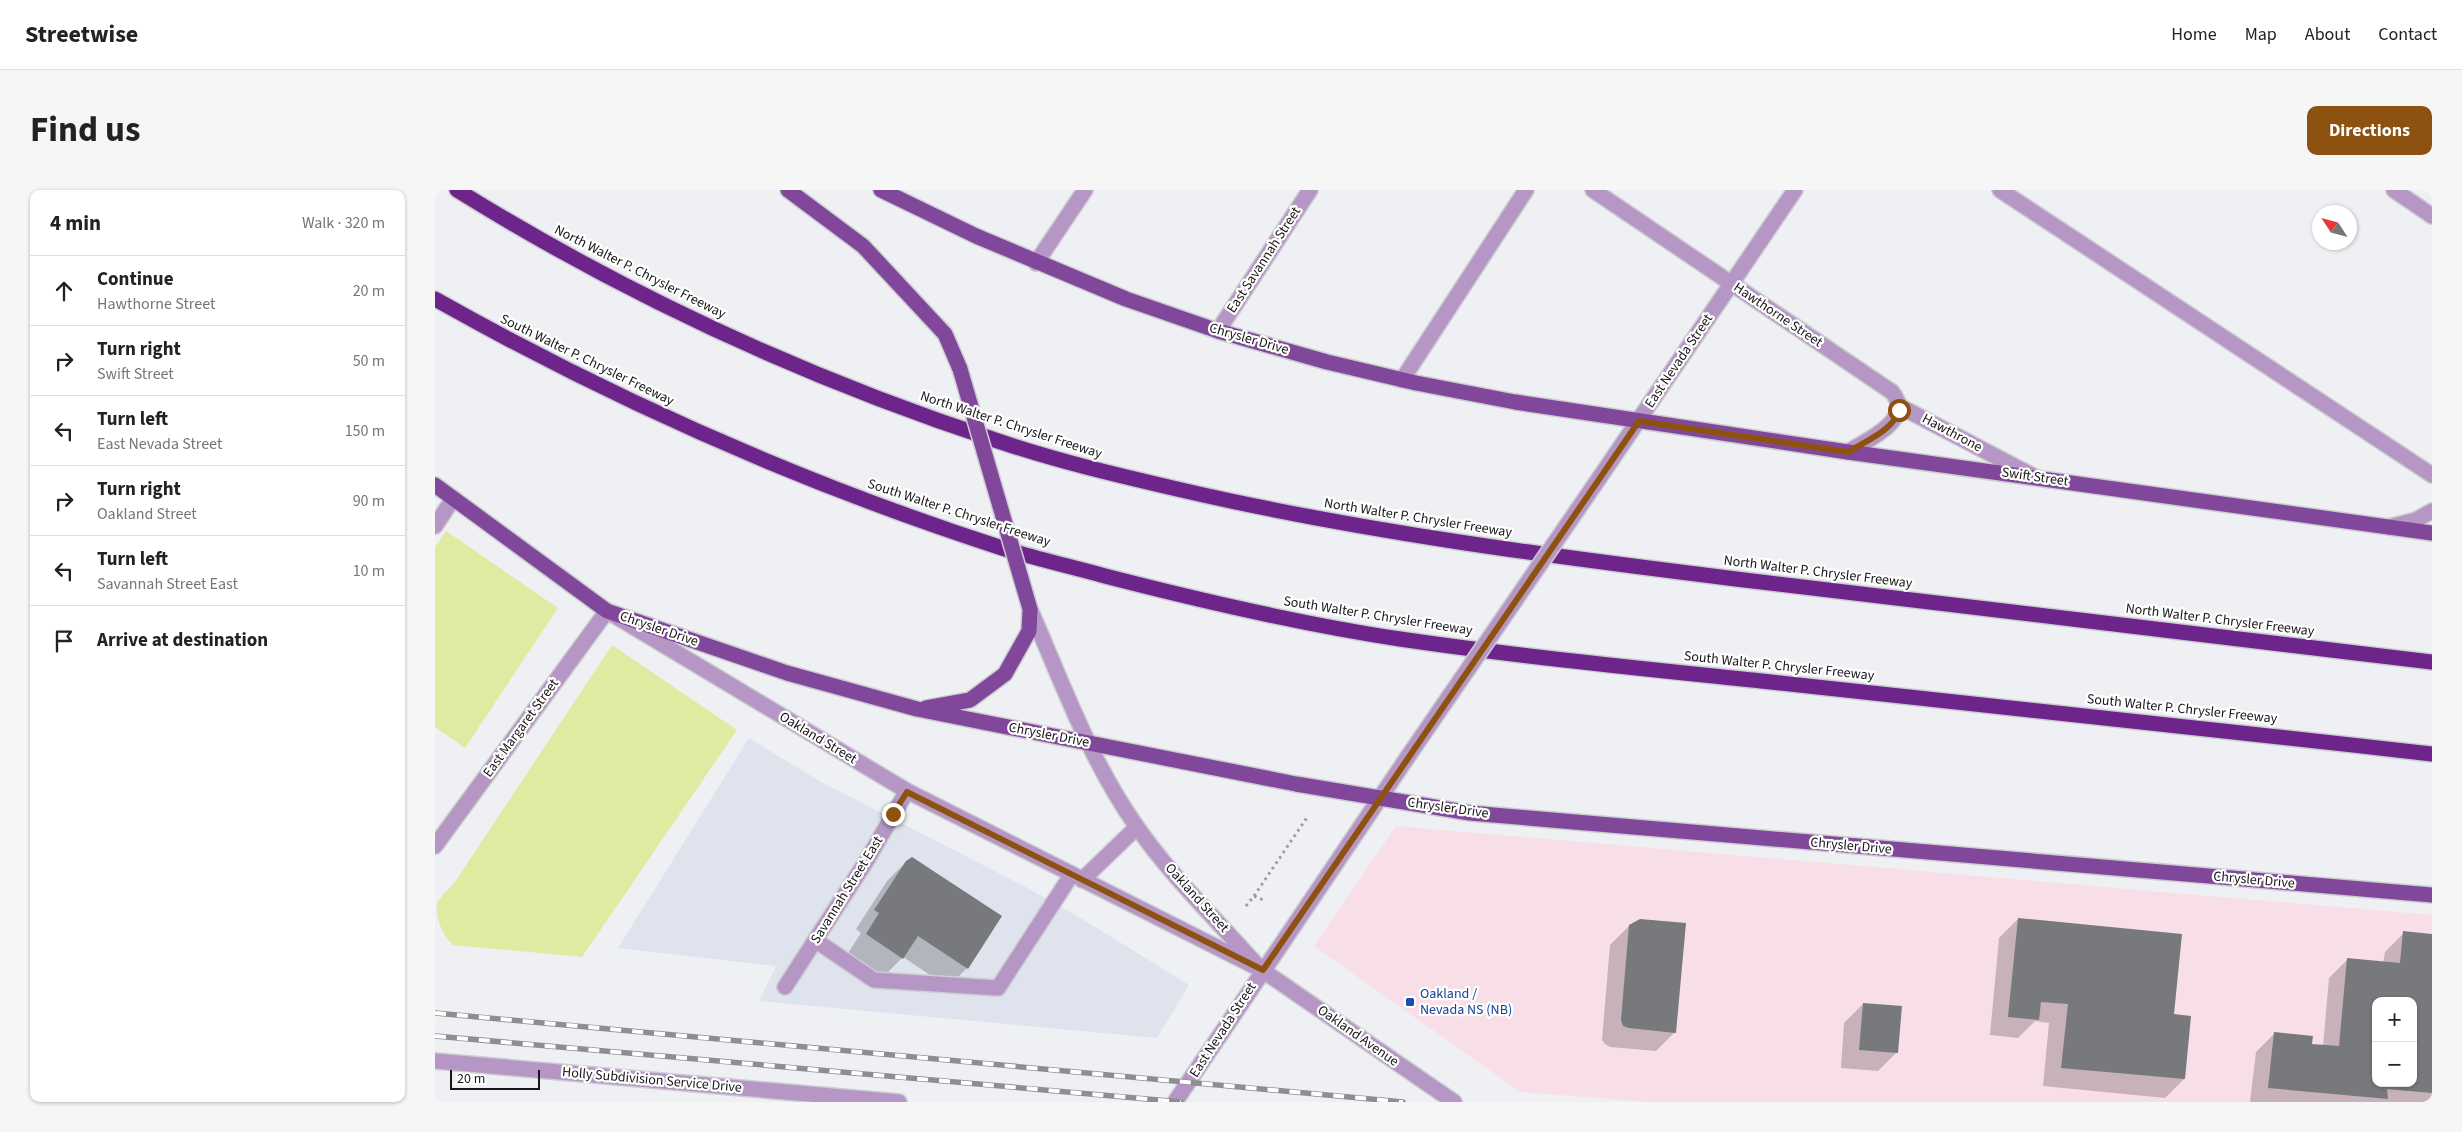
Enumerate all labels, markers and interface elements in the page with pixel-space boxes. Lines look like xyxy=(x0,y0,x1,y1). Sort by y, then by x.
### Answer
text: Streetwise xyxy=(25,17,138,52)
text: Home xyxy=(2171,22,2217,47)
text: Map xyxy=(2245,22,2277,47)
text: About xyxy=(2305,22,2350,47)
text: Contact xyxy=(2378,22,2437,47)
text: Find us xyxy=(30,105,140,155)
button: Directions xyxy=(2307,106,2432,155)
street label: East Savannah Street xyxy=(1222,203,1306,317)
north arrow xyxy=(2312,205,2357,250)
text: 4 min xyxy=(50,208,101,238)
text: Walk · 320 m xyxy=(302,212,385,234)
street label: North Walter P. Chrysler Freeway xyxy=(551,220,730,324)
text: Continue xyxy=(97,266,174,293)
icon: ahead xyxy=(50,277,78,305)
street label: Hawthorne Street xyxy=(1729,278,1827,352)
text: 20 m xyxy=(353,280,385,302)
text: Hawthorne Street xyxy=(97,293,215,315)
street label: South Walter P. Chrysler Freeway xyxy=(497,309,678,411)
street label: East Nevada Street xyxy=(1640,310,1718,412)
street label: Chrysler Drive xyxy=(1207,318,1291,360)
text: Turn right xyxy=(97,336,181,363)
icon: right xyxy=(50,347,78,375)
text: 50 m xyxy=(353,350,385,372)
text: Swift Street xyxy=(97,363,174,385)
street label: North Walter P. Chrysler Freeway xyxy=(918,386,1105,464)
route start xyxy=(1888,399,1911,422)
text: Turn left xyxy=(97,406,168,433)
street label: Hawthrone xyxy=(1918,409,1986,457)
icon: left xyxy=(50,417,78,445)
text: 150 m xyxy=(345,420,385,442)
text: East Nevada Street xyxy=(97,433,222,455)
street label: Swift Street xyxy=(2000,462,2070,492)
street label: South Walter P. Chrysler Freeway xyxy=(865,474,1053,552)
text: Turn right xyxy=(97,476,181,503)
icon: right xyxy=(50,487,78,515)
text: 90 m xyxy=(353,490,385,512)
street label: North Walter P. Chrysler Freeway xyxy=(1323,493,1514,543)
text: Oakland Street xyxy=(97,503,197,525)
text: Turn left xyxy=(97,546,168,573)
street label: North Walter P. Chrysler Freeway xyxy=(1722,550,1914,594)
icon: left xyxy=(50,557,78,585)
text: 10 m xyxy=(353,560,385,582)
text: Savannah Street East xyxy=(97,573,238,595)
street label: South Walter P. Chrysler Freeway xyxy=(1282,591,1474,641)
street label: North Walter P. Chrysler Freeway xyxy=(2124,598,2316,642)
street label: Chrysler Drive xyxy=(617,606,701,652)
icon: arrive xyxy=(50,627,78,655)
text: Arrive at destination xyxy=(97,627,268,654)
street label: South Walter P. Chrysler Freeway xyxy=(1683,646,1876,686)
street label: East Margaret Street xyxy=(478,674,564,781)
street label: South Walter P. Chrysler Freeway xyxy=(2086,689,2279,729)
street label: Oakland Street xyxy=(775,707,861,769)
street label: Chrysler Drive xyxy=(1007,717,1091,753)
street label: Chrysler Drive xyxy=(1406,792,1490,824)
route end xyxy=(882,803,905,826)
street label: Savannah Street East xyxy=(806,832,888,948)
street label: Chrysler Drive xyxy=(1809,832,1893,860)
street label: Oakland Street xyxy=(1160,859,1234,937)
street label: Chrysler Drive xyxy=(2212,866,2296,894)
street label: East Nevada Street xyxy=(1185,978,1261,1081)
place label: Oakland / Nevada NS (NB) xyxy=(1420,984,1512,1020)
marker: Oakland / Nevada NS (NB) xyxy=(1404,996,1416,1008)
map controls xyxy=(2372,997,2417,1087)
button: + xyxy=(2372,997,2417,1042)
street label: Oakland Avenue xyxy=(1313,1000,1403,1072)
button: − xyxy=(2372,1042,2417,1087)
street label: Holly Subdivision Service Drive xyxy=(561,1062,743,1098)
scale bar xyxy=(450,1067,540,1090)
text: 20 m xyxy=(457,1069,485,1089)

